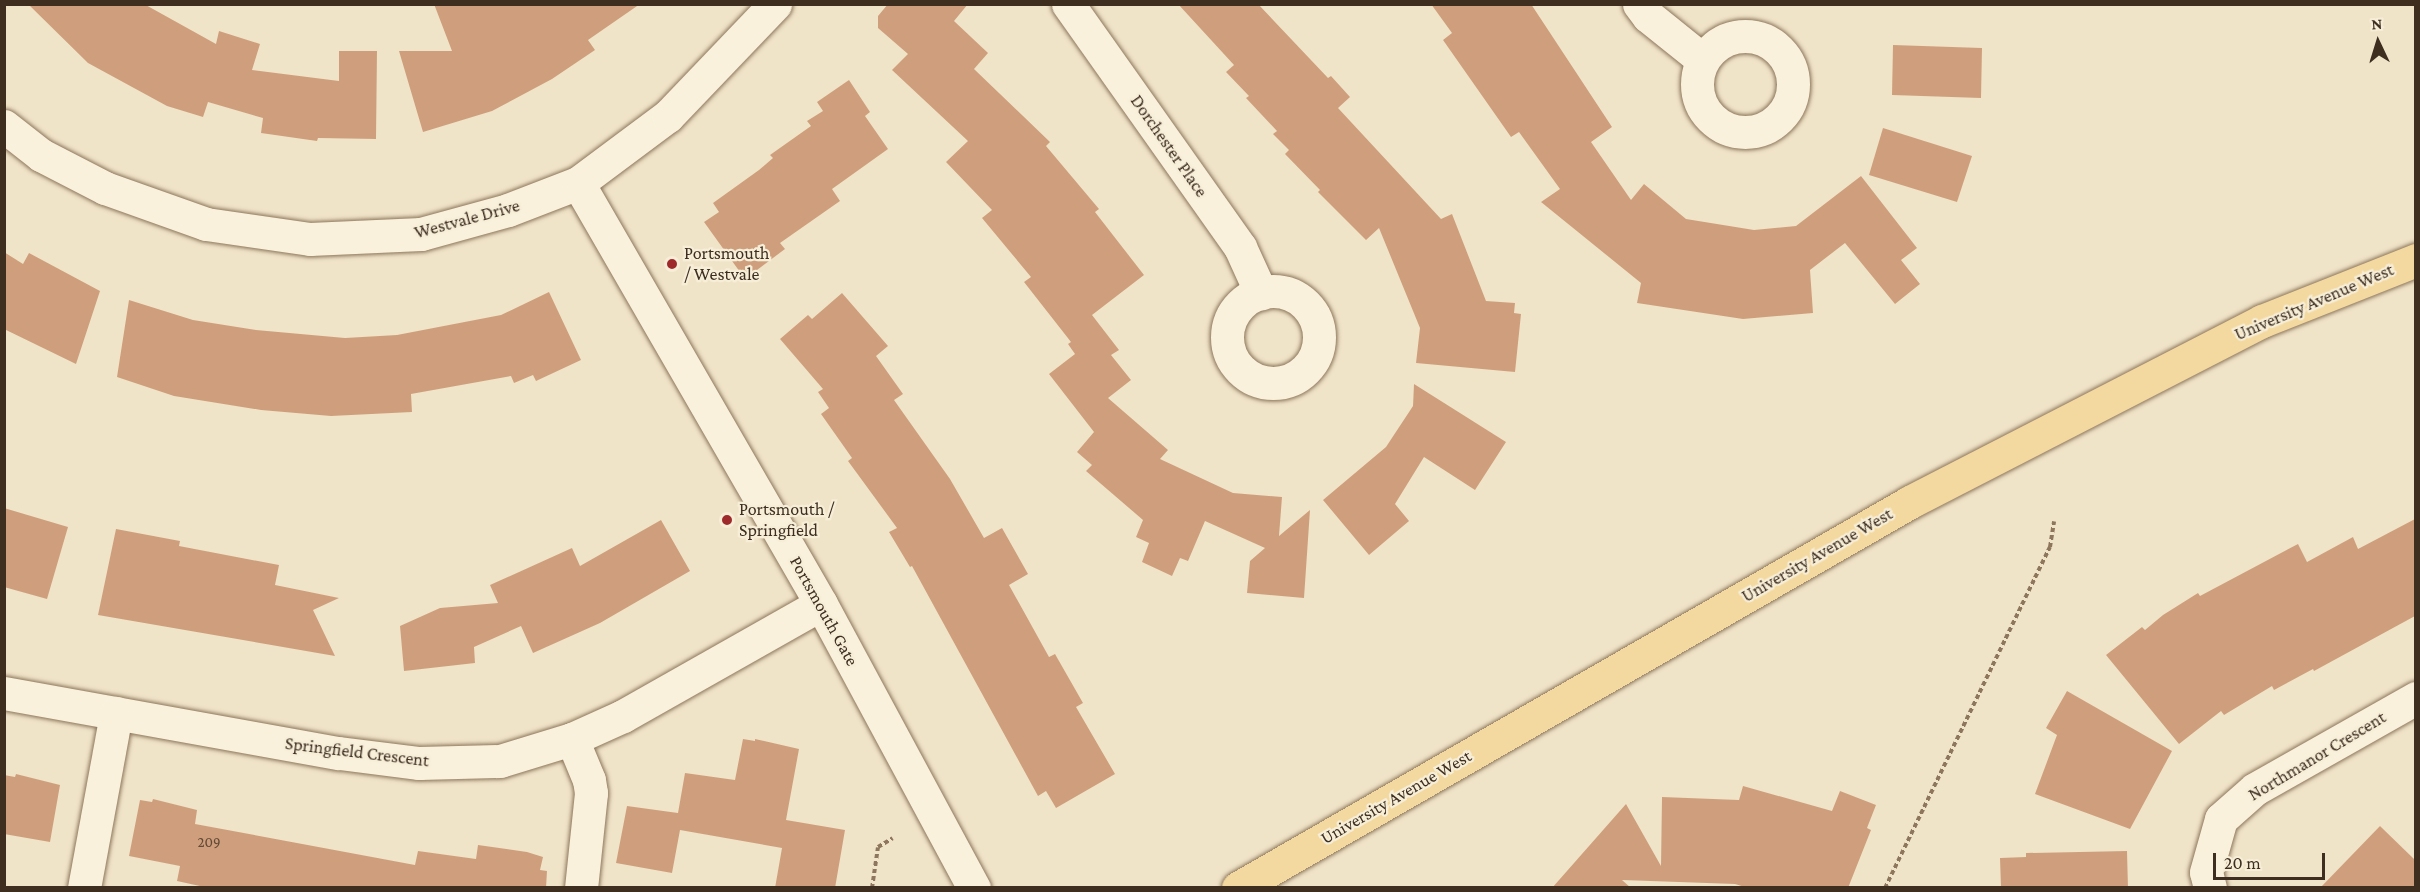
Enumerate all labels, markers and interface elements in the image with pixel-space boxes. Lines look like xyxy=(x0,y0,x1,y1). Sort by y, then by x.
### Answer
north arrow xyxy=(2348,12,2408,72)
text: N xyxy=(2371,15,2383,32)
street label: Dorchester Place xyxy=(1126,91,1212,201)
street label: Westvale Drive xyxy=(412,195,522,243)
place label: Portsmouth / Westvale xyxy=(684,243,769,286)
marker: Portsmouth / Westvale xyxy=(665,257,679,271)
street label: University Avenue West xyxy=(2231,259,2397,345)
place label: Portsmouth / Springfield xyxy=(739,499,834,542)
street label: University Avenue West xyxy=(1738,503,1896,607)
marker: Portsmouth / Springfield xyxy=(720,513,734,527)
street label: Portsmouth Gate xyxy=(785,552,863,670)
street label: Northmanor Crescent xyxy=(2244,706,2390,806)
street label: Springfield Crescent xyxy=(284,732,430,772)
street label: University Avenue West xyxy=(1317,745,1475,849)
house number: 209 xyxy=(197,834,221,852)
scale bar xyxy=(2216,841,2328,879)
text: 20 m xyxy=(2224,853,2261,873)

